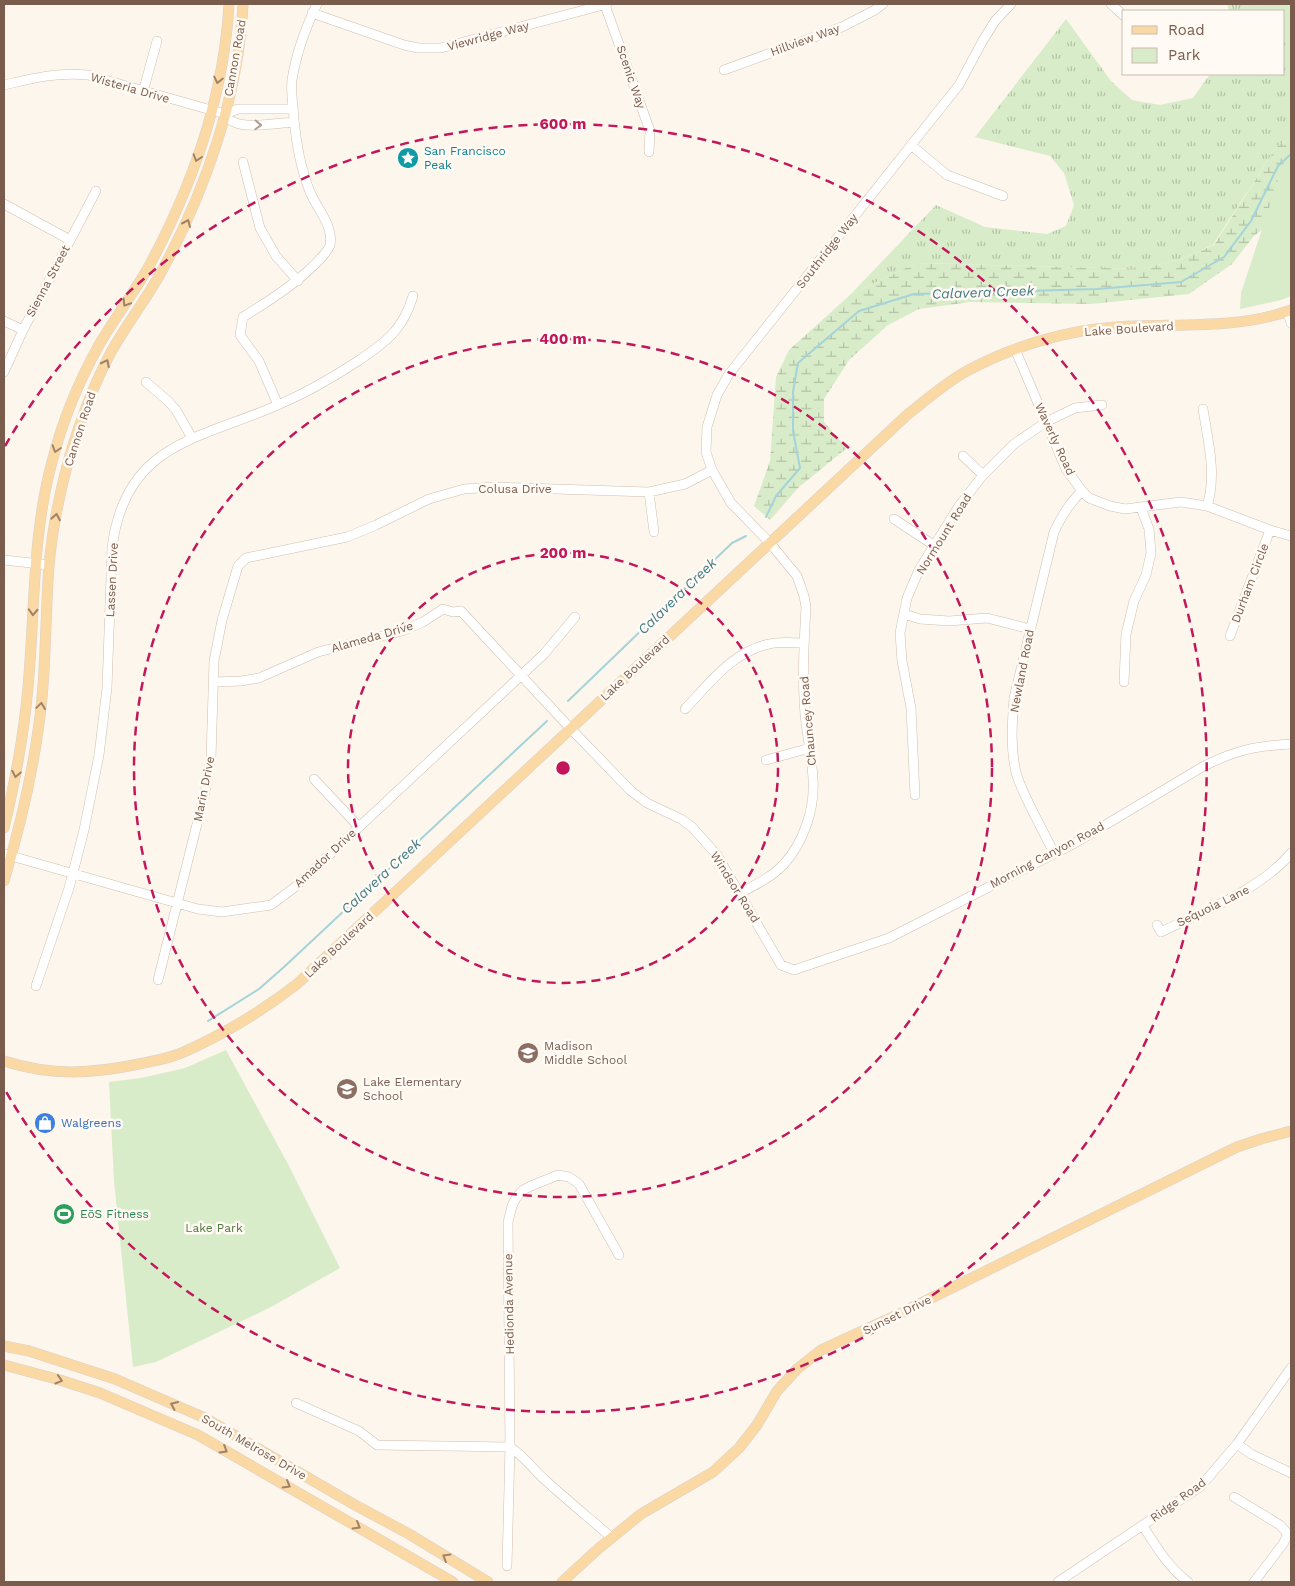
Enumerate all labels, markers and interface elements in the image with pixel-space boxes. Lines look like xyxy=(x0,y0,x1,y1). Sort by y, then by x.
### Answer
legend xyxy=(1122,10,1285,75)
street label: Cannon Road xyxy=(221,18,249,98)
street label: Viewridge Way xyxy=(446,18,531,54)
street label: Hillview Way xyxy=(769,21,842,59)
text: Road xyxy=(1168,21,1205,39)
street label: Scenic Way xyxy=(614,43,649,111)
text: Park xyxy=(1168,46,1201,64)
street label: Wisteria Drive xyxy=(89,70,171,106)
one-way arrow xyxy=(213,75,224,84)
text: 600 m xyxy=(540,115,586,133)
one-way arrow xyxy=(254,119,262,130)
place label: San Francisco Peak xyxy=(424,144,506,172)
place icon: San Francisco Peak xyxy=(396,146,420,170)
one-way arrow xyxy=(193,153,203,162)
street label: Southridge Way xyxy=(793,210,861,291)
one-way arrow xyxy=(180,219,191,228)
street label: Sienna Street xyxy=(23,243,73,319)
water label: Calavera Creek xyxy=(931,282,1035,302)
one-way arrow xyxy=(122,298,132,307)
street label: Lake Boulevard xyxy=(1084,319,1174,339)
text: 400 m xyxy=(539,330,587,348)
one-way arrow xyxy=(99,359,110,368)
street label: Cannon Road xyxy=(61,390,99,468)
street label: Waverly Road xyxy=(1032,401,1078,477)
one-way arrow xyxy=(52,445,62,453)
street label: Colusa Drive xyxy=(478,482,552,496)
street label: Normount Road xyxy=(914,491,974,577)
one-way arrow xyxy=(50,513,60,521)
street label: Durham Circle xyxy=(1228,541,1272,625)
street label: Lassen Drive xyxy=(103,542,121,618)
text: 200 m xyxy=(540,544,586,562)
water label: Calavera Creek xyxy=(635,554,720,637)
one-way arrow xyxy=(27,609,38,617)
street label: Alameda Drive xyxy=(329,619,415,655)
street label: Newland Road xyxy=(1007,628,1037,714)
street label: Lake Boulevard xyxy=(597,632,673,704)
street label: Chauncey Road xyxy=(797,676,819,766)
one-way arrow xyxy=(35,702,46,710)
street label: Marin Drive xyxy=(191,755,217,823)
centre of rings xyxy=(554,759,572,777)
one-way arrow xyxy=(11,769,22,778)
street label: Morning Canyon Road xyxy=(988,819,1106,891)
street label: Amador Drive xyxy=(291,826,359,890)
water label: Calavera Creek xyxy=(338,835,424,917)
street label: Windsor Road xyxy=(708,849,762,925)
street label: Sequoia Lane xyxy=(1174,882,1252,930)
street label: Lake Boulevard xyxy=(301,909,377,981)
place label: Madison Middle School xyxy=(544,1039,627,1067)
school or university icon: Madison Middle School xyxy=(516,1041,540,1065)
place label: Lake Elementary School xyxy=(363,1075,462,1103)
school or university icon: Lake Elementary School xyxy=(335,1077,359,1101)
shop icon: Walgreens xyxy=(33,1111,57,1135)
place label: Walgreens xyxy=(61,1116,121,1130)
sports icon: EōS Fitness xyxy=(52,1202,76,1226)
place label: EōS Fitness xyxy=(80,1207,149,1221)
park label: Lake Park xyxy=(185,1221,243,1235)
street label: Hedionda Avenue xyxy=(501,1253,517,1355)
street label: Sunset Drive xyxy=(860,1292,934,1338)
one-way arrow xyxy=(54,1374,62,1384)
one-way arrow xyxy=(170,1400,179,1411)
street label: South Melrose Drive xyxy=(199,1411,309,1483)
one-way arrow xyxy=(218,1443,227,1453)
street label: Ridge Road xyxy=(1147,1475,1209,1525)
one-way arrow xyxy=(281,1479,290,1489)
one-way arrow xyxy=(352,1520,361,1530)
one-way arrow xyxy=(443,1553,452,1563)

